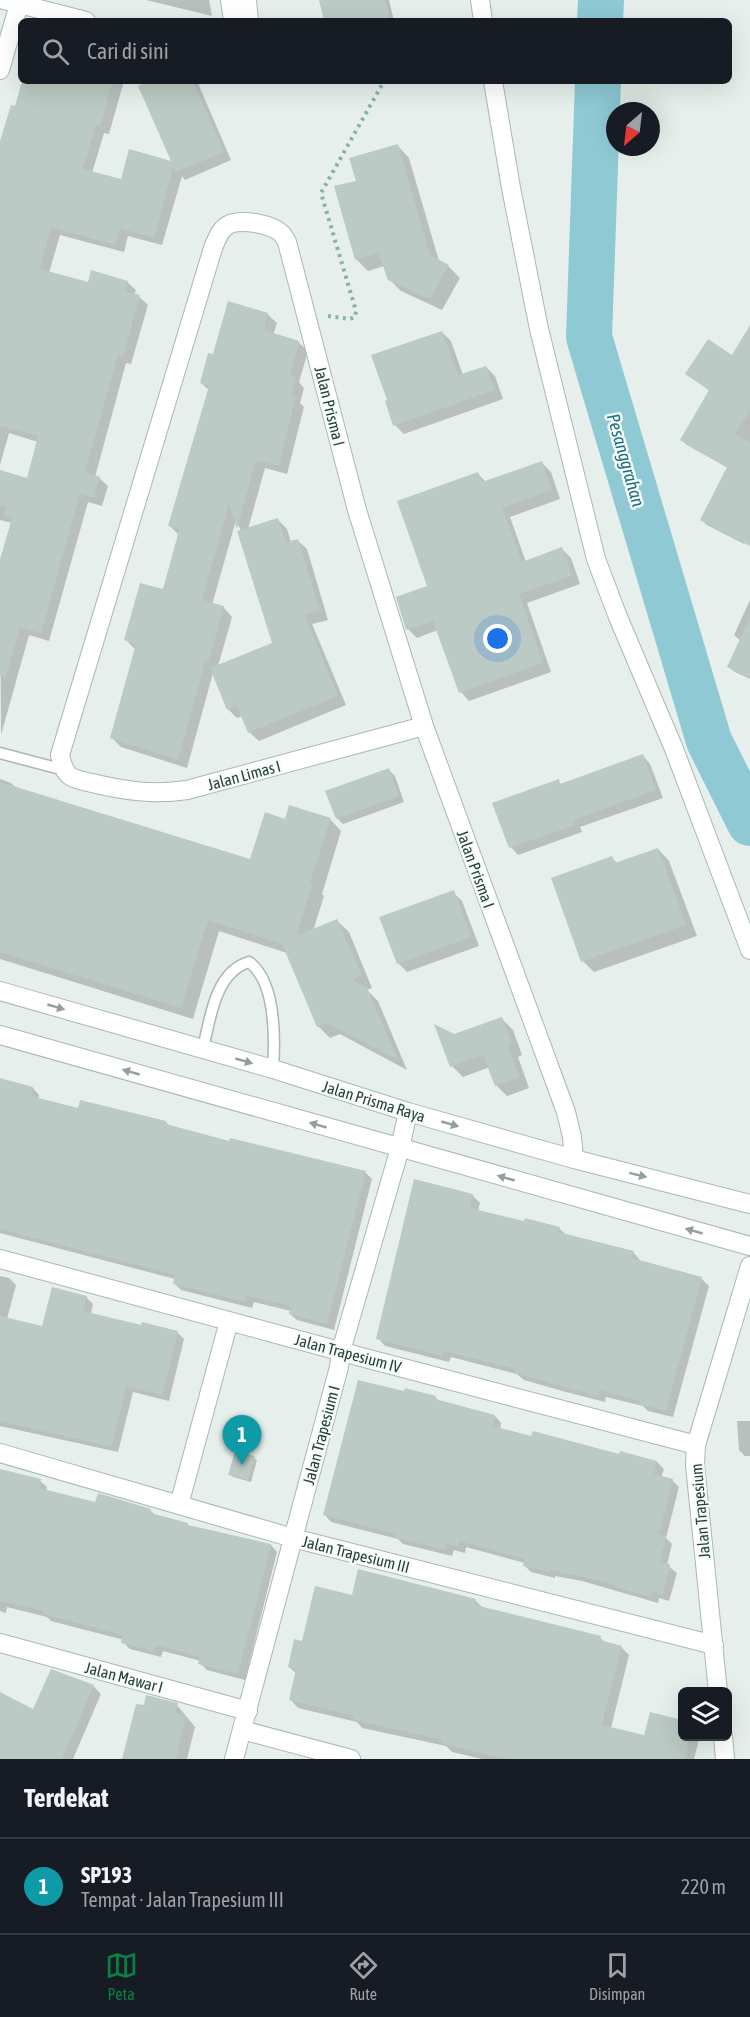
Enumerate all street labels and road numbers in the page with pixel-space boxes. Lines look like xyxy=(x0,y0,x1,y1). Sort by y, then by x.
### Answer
street label: Jalan Prisma I xyxy=(311,364,349,448)
street label: Jalan Limas I xyxy=(205,757,283,793)
street label: Jalan Prisma I xyxy=(454,828,498,910)
street label: Jalan Prisma Raya xyxy=(320,1077,428,1126)
street label: Jalan Trapesium IV xyxy=(292,1330,403,1377)
street label: Jalan Trapesium I xyxy=(299,1384,344,1487)
street label: Jalan Trapesium xyxy=(687,1463,714,1559)
street label: Jalan Trapesium III xyxy=(300,1532,412,1577)
street label: Jalan Mawar I xyxy=(83,1658,165,1696)

